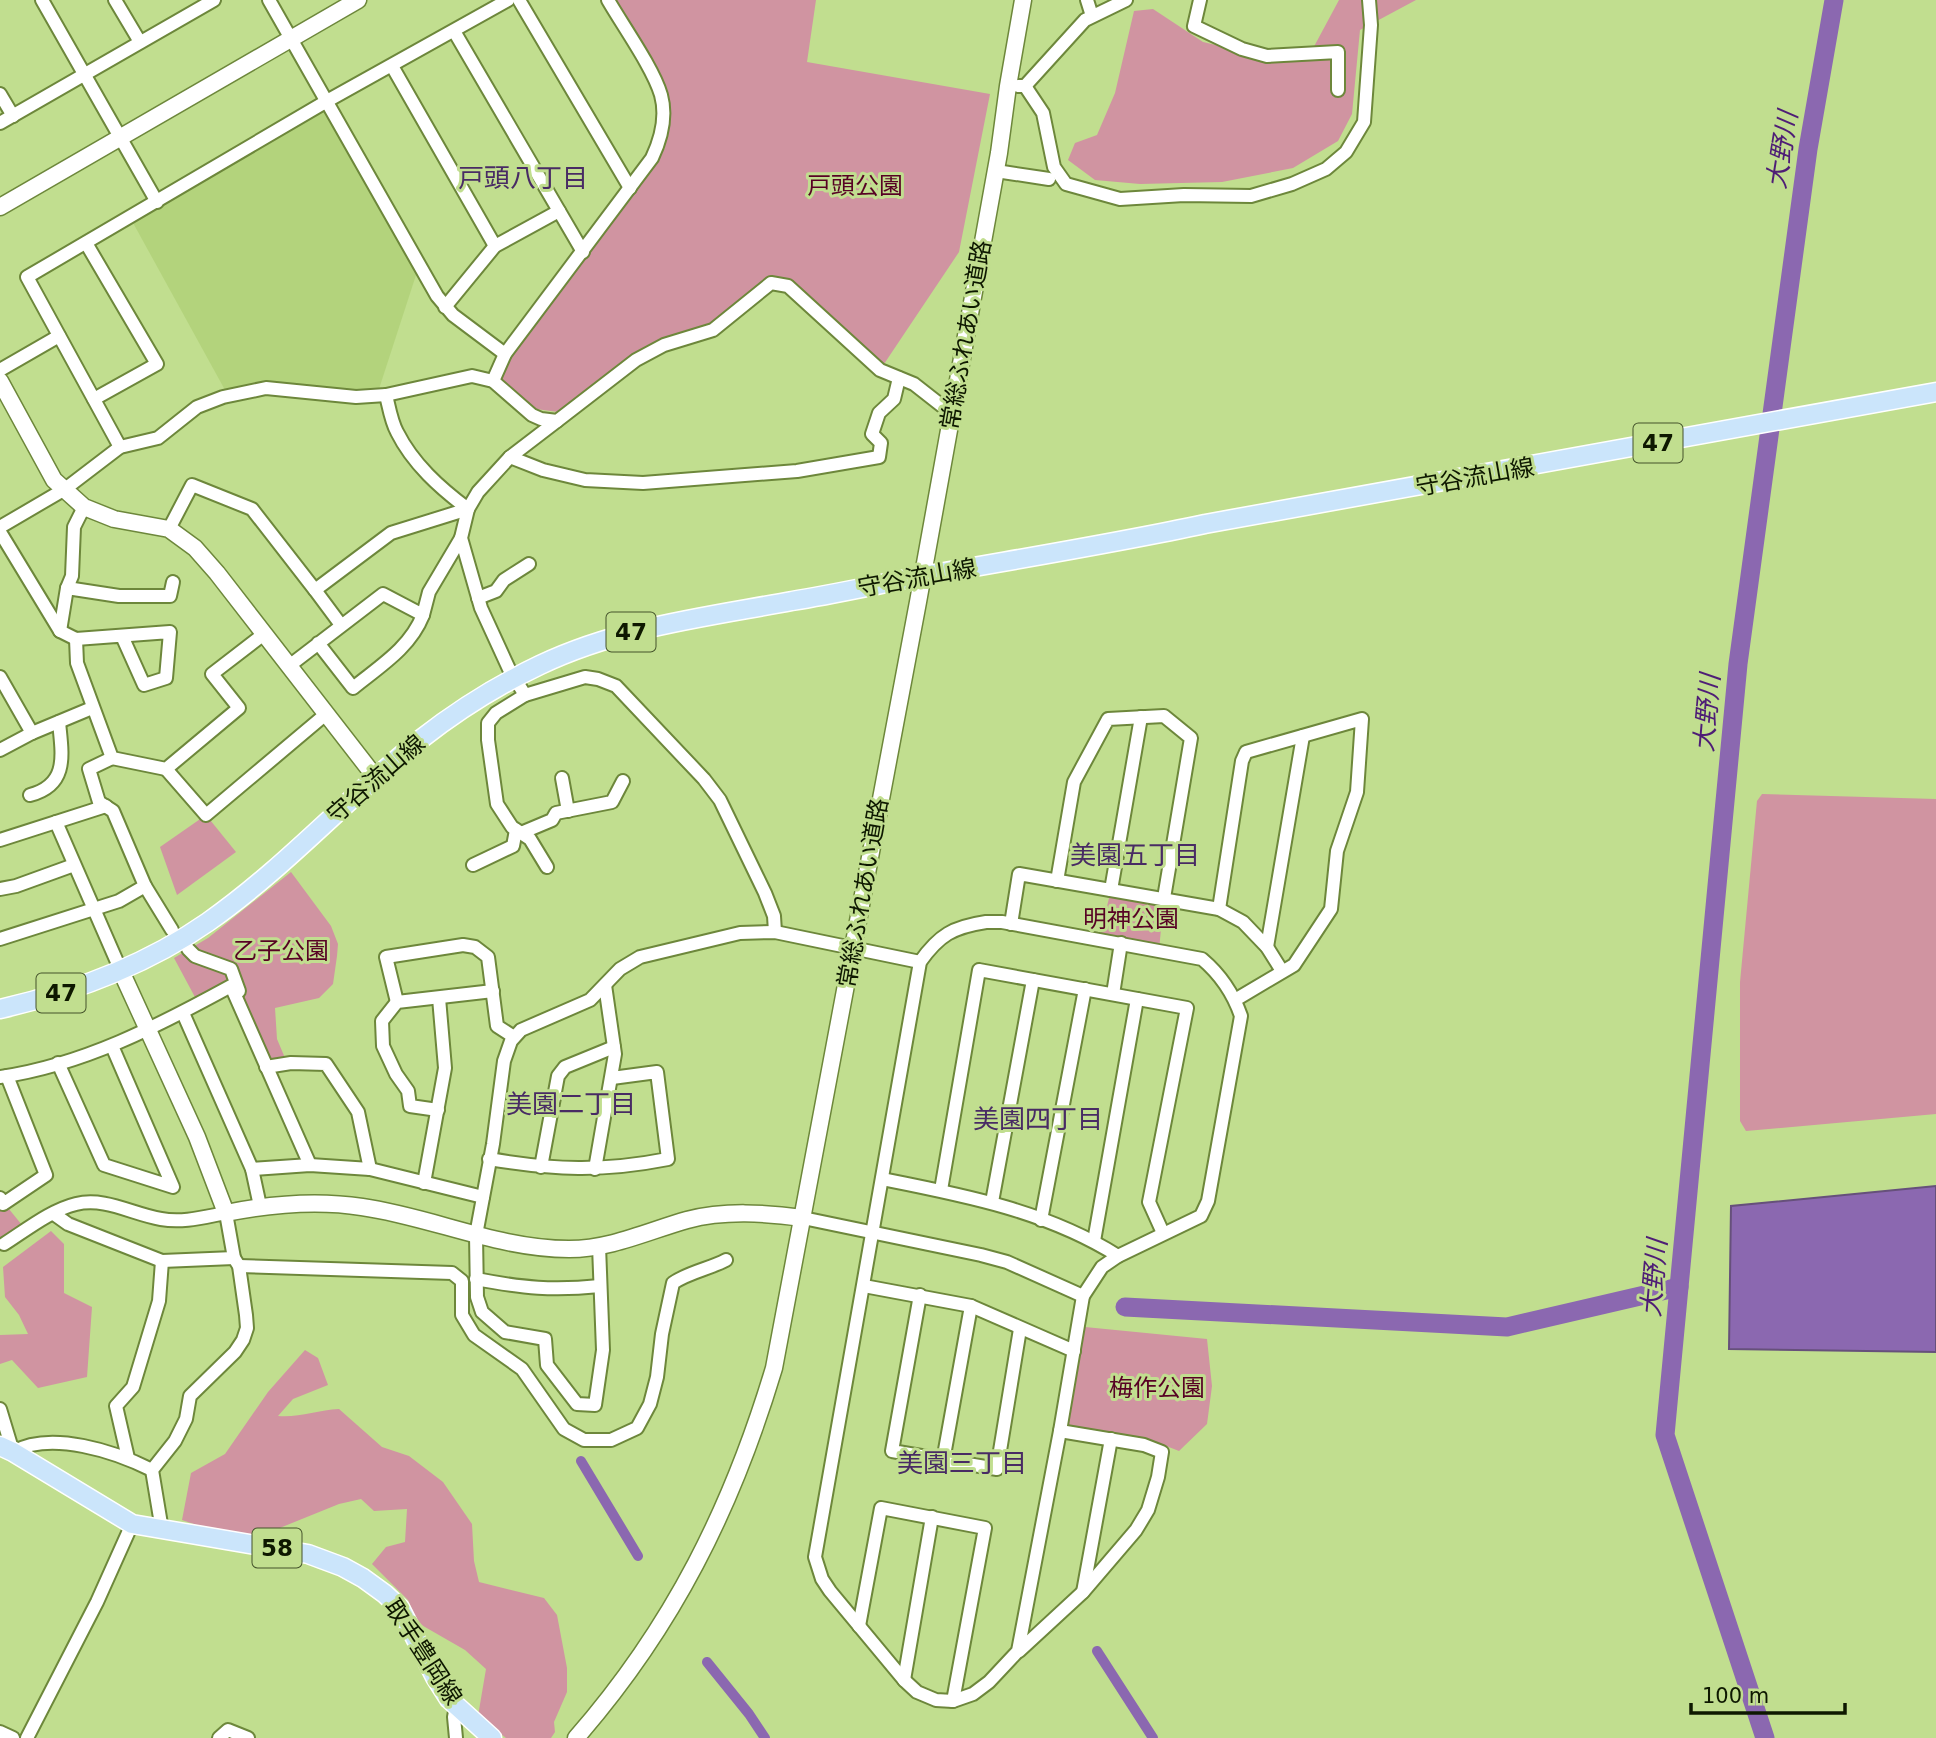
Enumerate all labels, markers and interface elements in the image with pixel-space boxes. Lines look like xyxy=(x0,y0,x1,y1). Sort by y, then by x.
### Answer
water label: 大野川 xyxy=(1761,106,1803,191)
district label: 戸頭八丁目 xyxy=(458,163,588,193)
park label: 戸頭公園 xyxy=(807,172,903,200)
street label: 常総ふれあい道路 xyxy=(936,238,996,432)
road number: 47 xyxy=(1634,424,1682,462)
street label: 守谷流山線 xyxy=(1413,453,1537,501)
street label: 守谷流山線 xyxy=(855,554,979,602)
road number: 47 xyxy=(606,612,656,652)
water label: 大野川 xyxy=(1689,670,1726,753)
street label: 守谷流山線 xyxy=(322,729,430,829)
street label: 常総ふれあい道路 xyxy=(833,796,893,990)
district label: 美園五丁目 xyxy=(1070,840,1200,870)
park label: 明神公園 xyxy=(1083,905,1179,933)
park label: 乙子公園 xyxy=(233,937,329,965)
road number: 47 xyxy=(36,974,86,1012)
district label: 美園二丁目 xyxy=(506,1089,636,1119)
district label: 美園四丁目 xyxy=(973,1104,1103,1134)
water label: 大野川 xyxy=(1636,1235,1673,1318)
park label: 梅作公園 xyxy=(1109,1374,1205,1402)
district label: 美園三丁目 xyxy=(897,1448,1027,1478)
road number: 58 xyxy=(252,1528,302,1568)
street label: 取手豊岡線 xyxy=(379,1594,467,1710)
scale bar xyxy=(1691,1672,1845,1716)
text: 100 m xyxy=(1702,1684,1769,1708)

